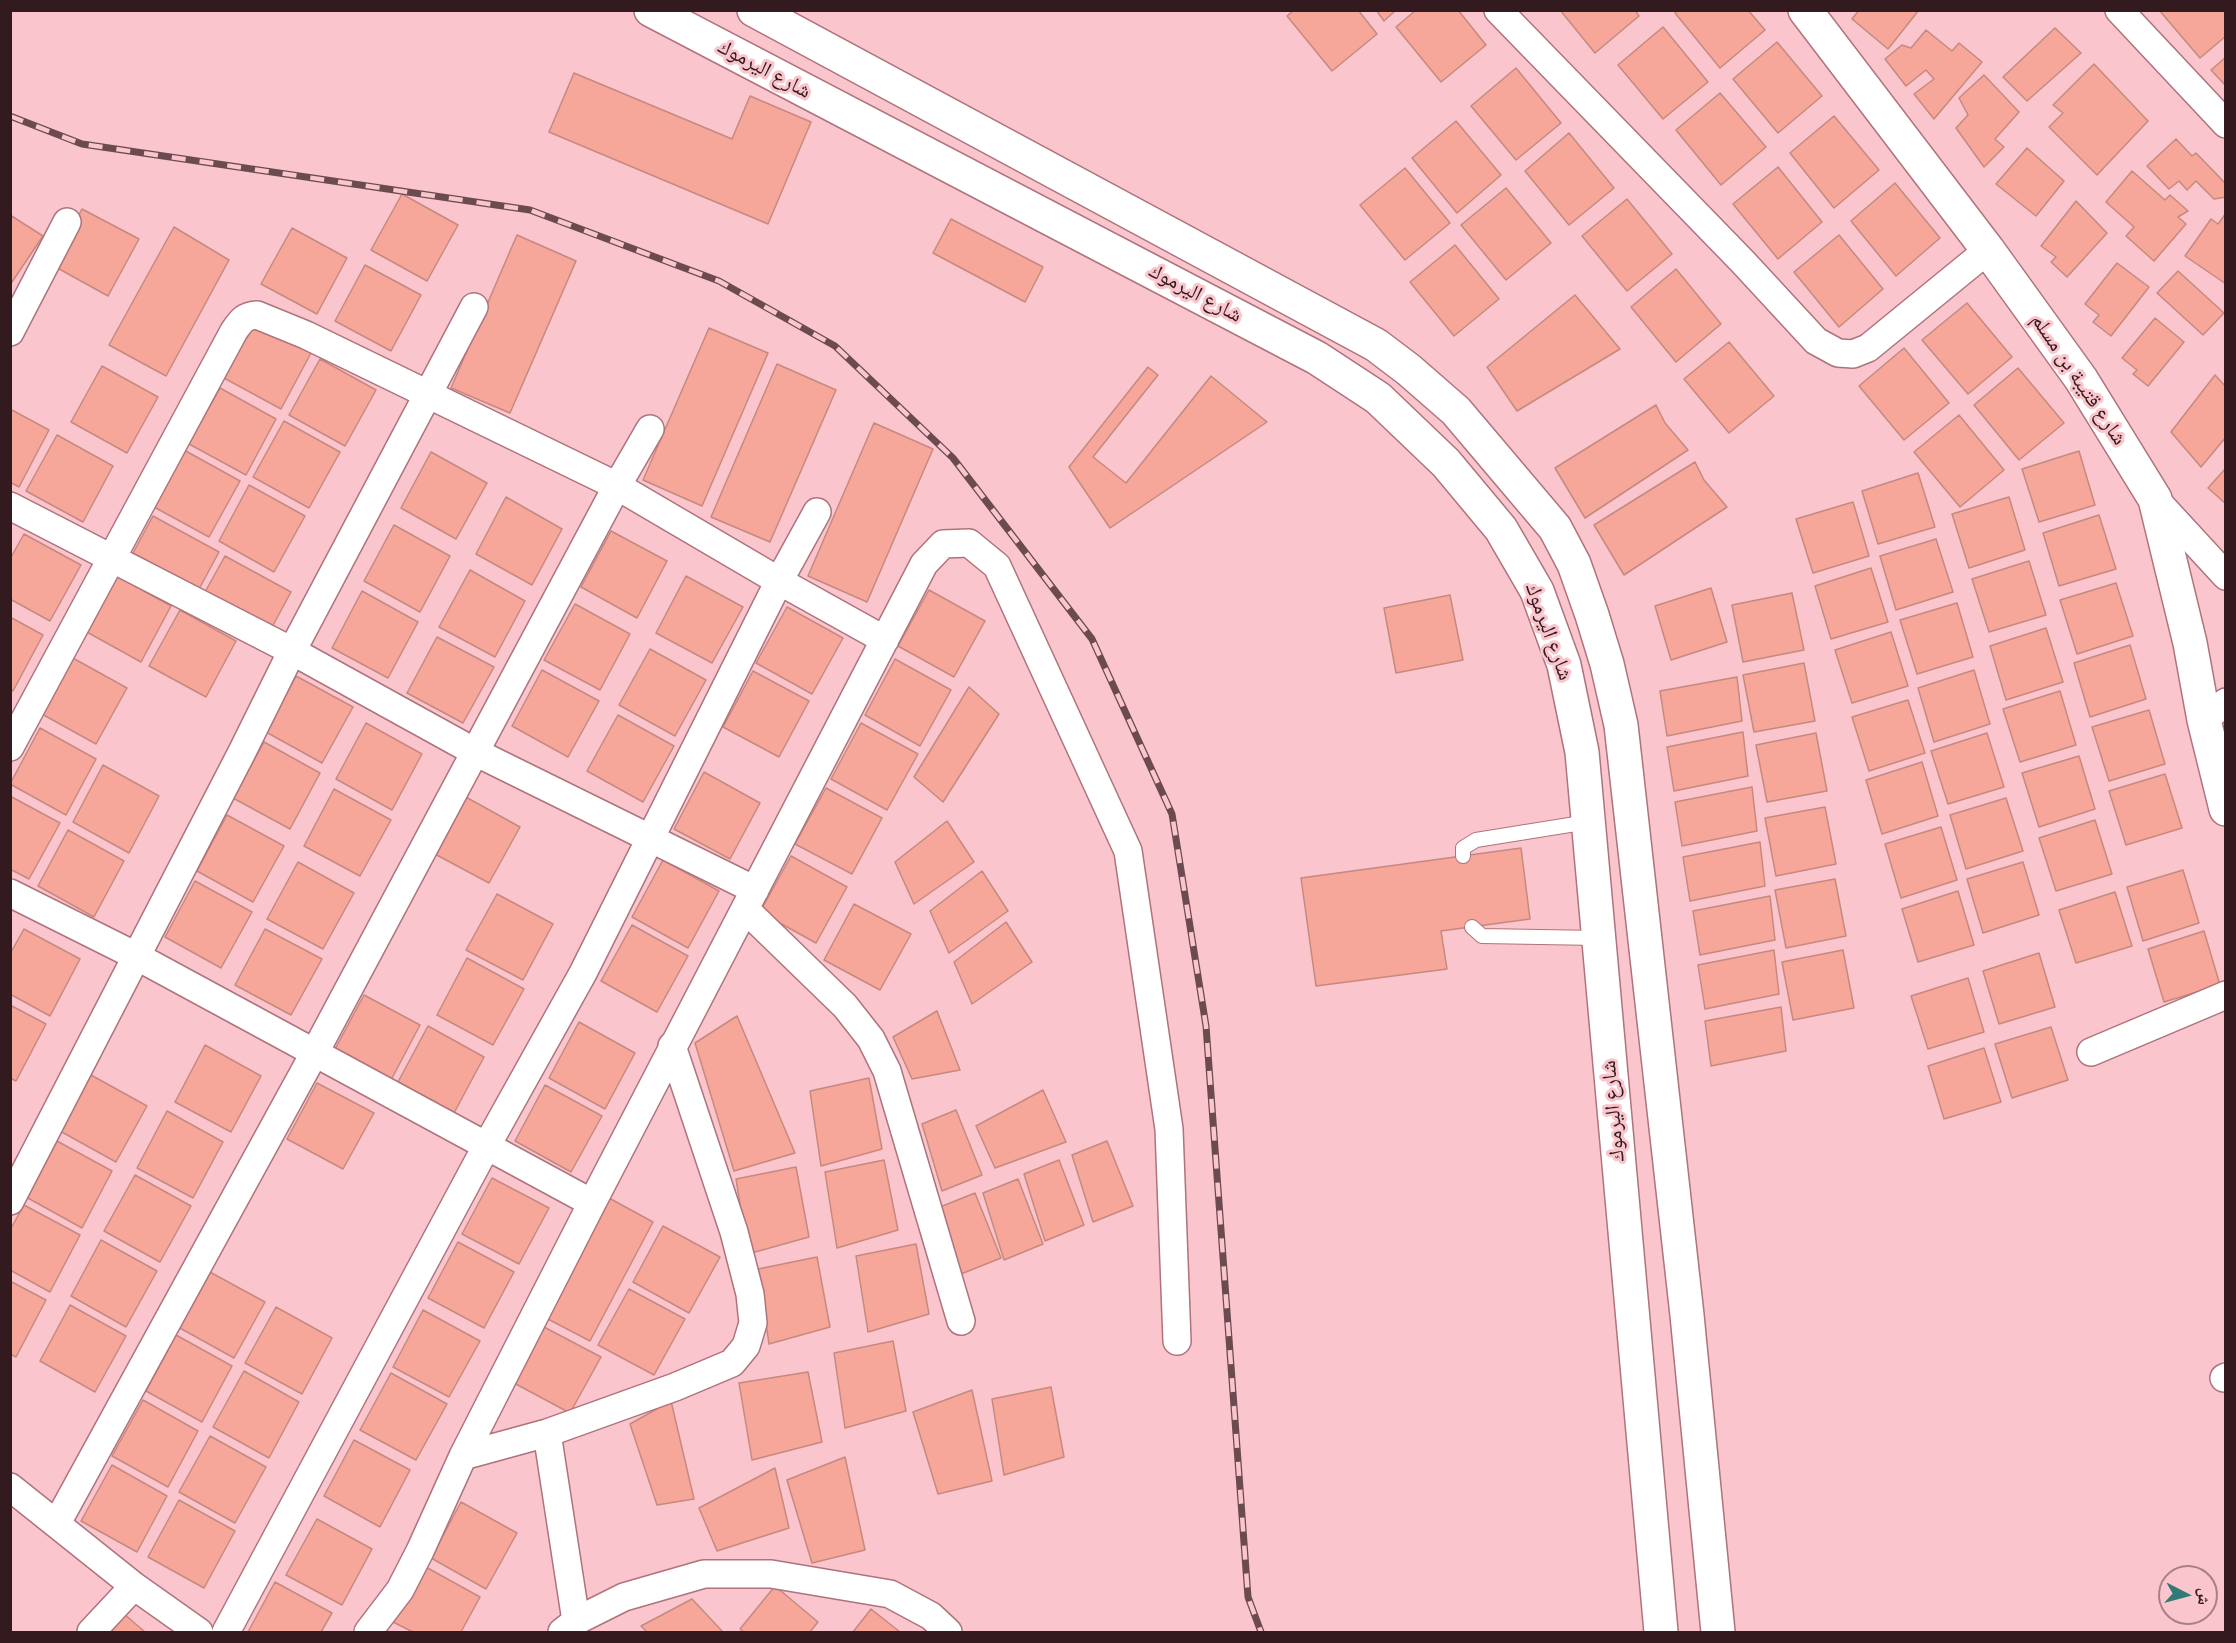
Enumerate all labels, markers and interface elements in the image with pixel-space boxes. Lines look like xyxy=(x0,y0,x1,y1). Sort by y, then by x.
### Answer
street label: شارع اليرموك xyxy=(713,35,815,105)
street label: شارع اليرموك xyxy=(1144,259,1246,329)
street label: شارع قتيبة بن مسلم xyxy=(2025,310,2131,450)
street label: شارع اليرموك xyxy=(1519,580,1577,684)
street label: شارع اليرموك xyxy=(1597,1059,1631,1163)
north arrow xyxy=(2158,1565,2218,1625)
text: ش xyxy=(2194,1587,2215,1606)

